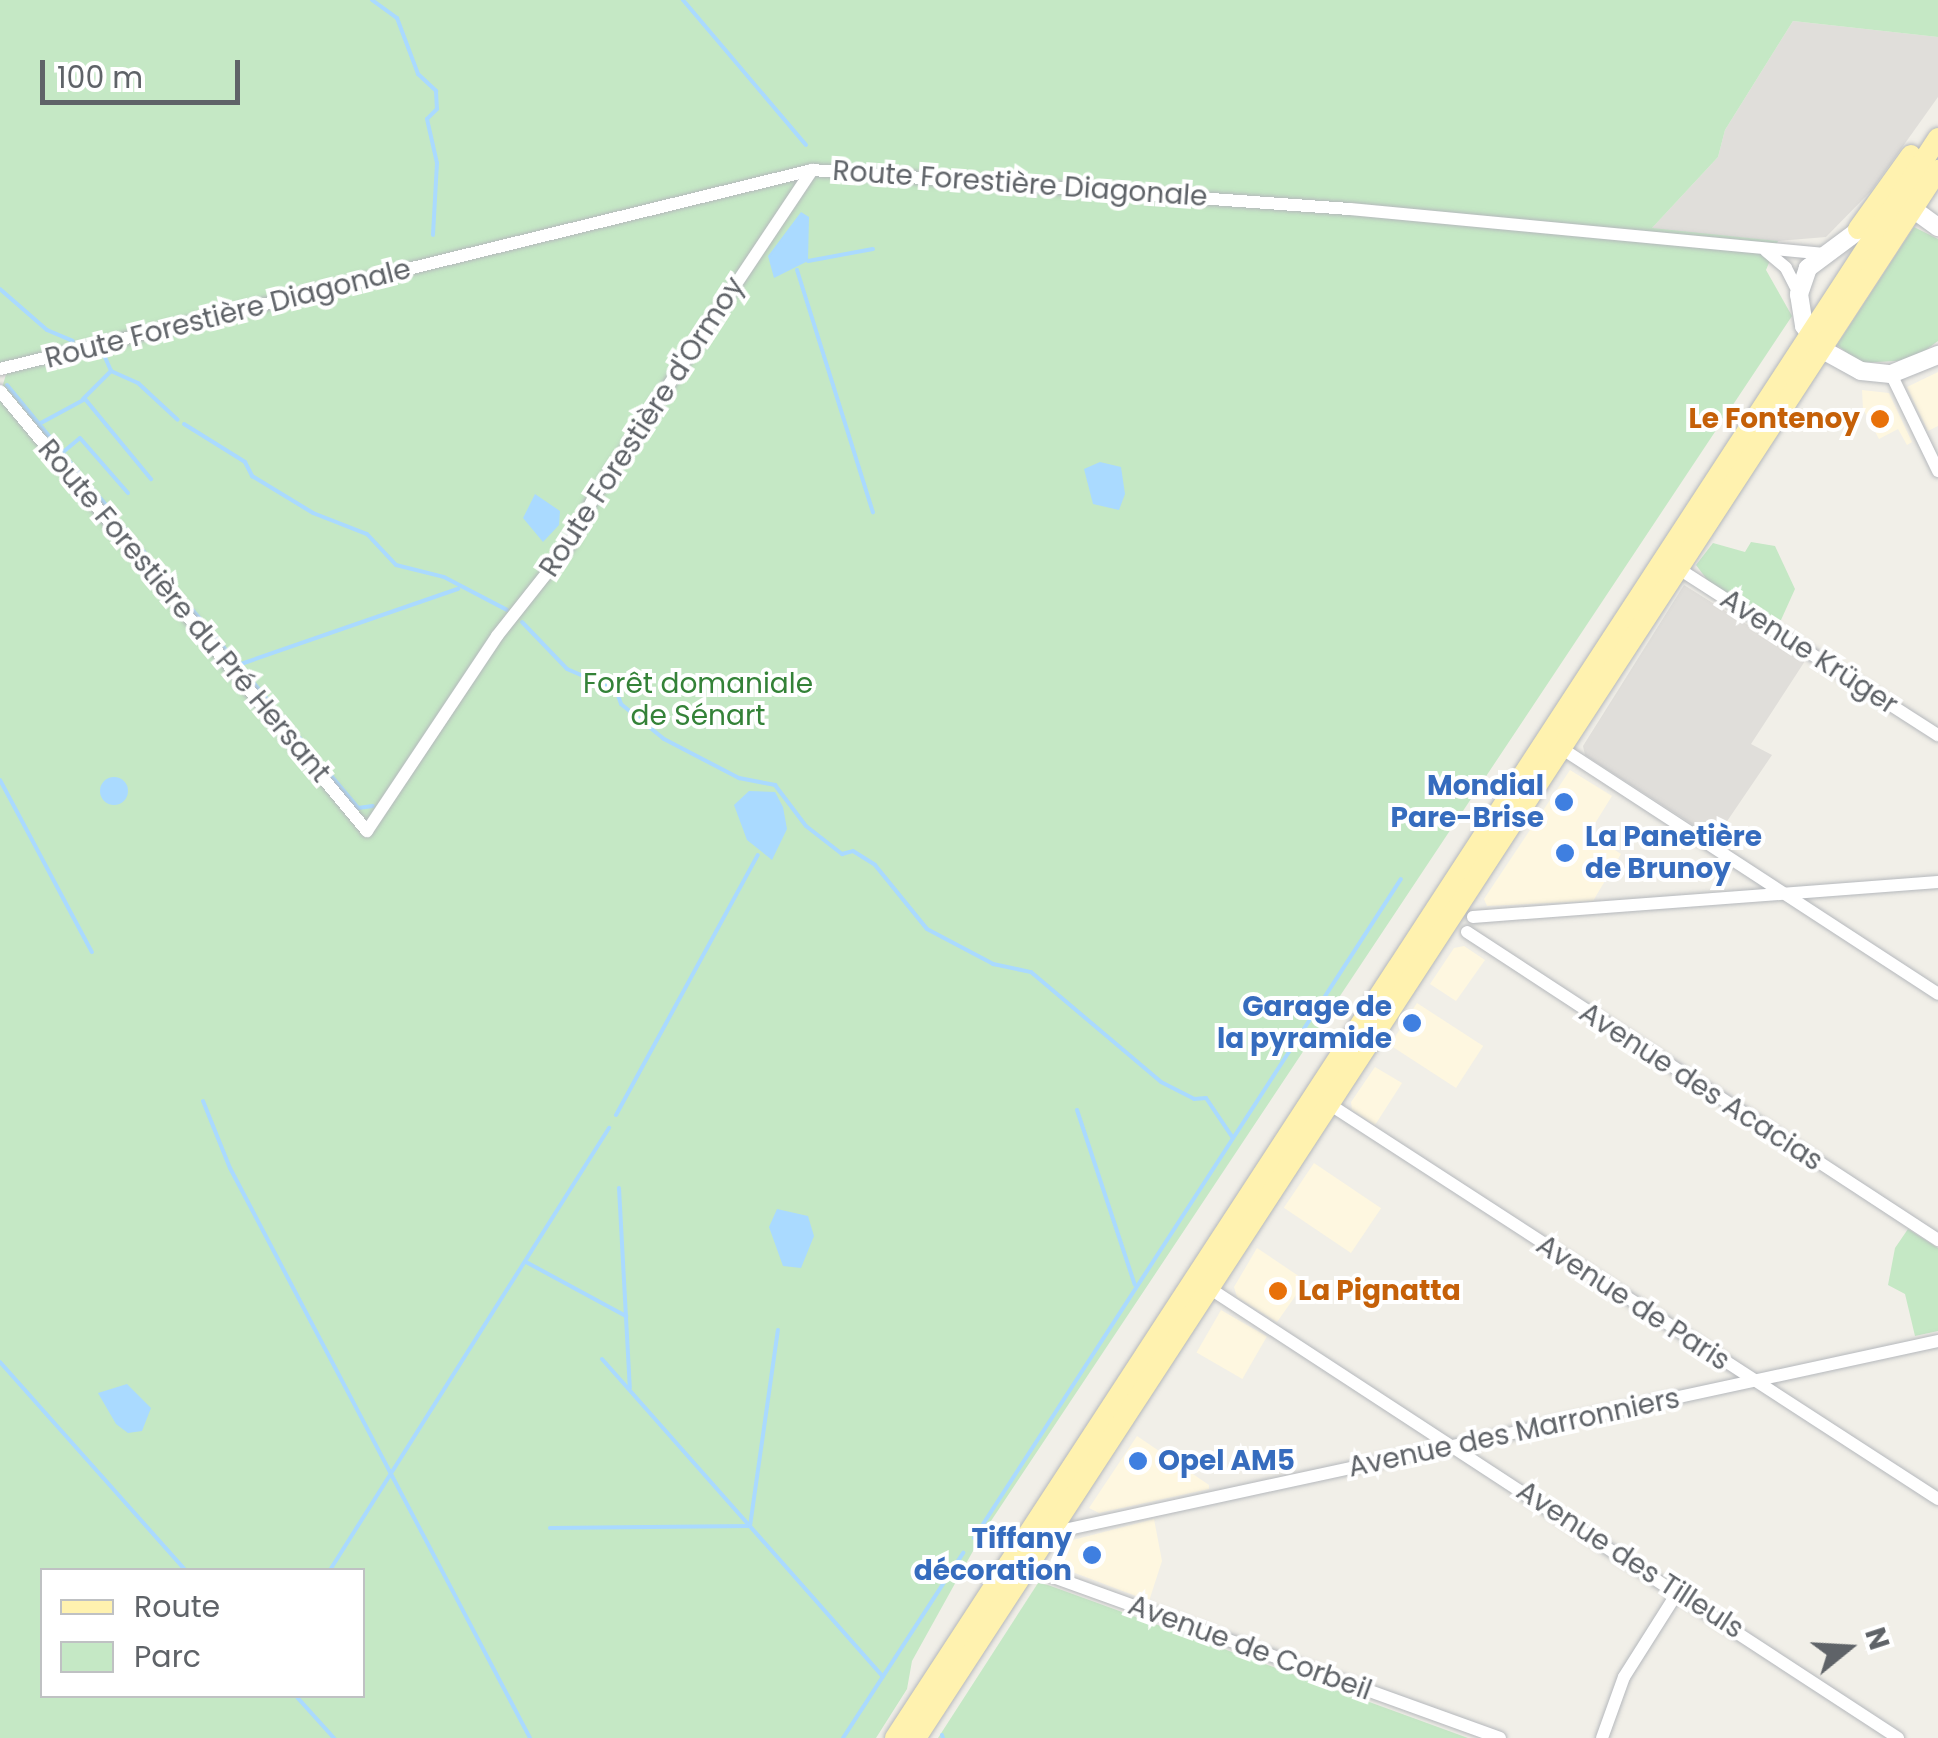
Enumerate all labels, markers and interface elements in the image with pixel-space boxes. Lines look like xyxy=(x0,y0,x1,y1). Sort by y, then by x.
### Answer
scale bar xyxy=(45,40,245,102)
text: 100 m xyxy=(57,56,143,99)
street label: Route Forestière Diagonale xyxy=(831,154,1209,214)
street label: Route Forestière Diagonale xyxy=(42,252,414,376)
street label: Route Forestière d'Ormoy xyxy=(532,271,752,583)
place label: Le Fontenoy xyxy=(1688,402,1860,436)
marker: Le Fontenoy xyxy=(1869,408,1891,430)
street label: Route Forestière du Pré Hersant xyxy=(31,433,337,789)
street label: Avenue Krüger xyxy=(1714,582,1904,722)
park label: Forêt domaniale de Sénart xyxy=(583,667,813,733)
place label: Mondial Pare-Brise xyxy=(1390,769,1544,835)
marker: Mondial Pare-Brise xyxy=(1553,791,1575,813)
place label: La Panetière de Brunoy xyxy=(1585,820,1762,886)
marker: La Panetière de Brunoy xyxy=(1554,842,1576,864)
place label: Garage de la pyramide xyxy=(1217,990,1392,1056)
street label: Avenue des Acacias xyxy=(1573,996,1829,1178)
marker: Garage de la pyramide xyxy=(1401,1012,1423,1034)
street label: Avenue de Paris xyxy=(1530,1228,1736,1378)
place label: La Pignatta xyxy=(1298,1274,1461,1308)
marker: La Pignatta xyxy=(1267,1280,1289,1302)
street label: Avenue des Marronniers xyxy=(1345,1381,1683,1485)
place label: Opel AM5 xyxy=(1158,1444,1295,1478)
marker: Opel AM5 xyxy=(1127,1450,1149,1472)
street label: Avenue des Tilleuls xyxy=(1510,1474,1750,1646)
place label: Tiffany décoration xyxy=(914,1522,1072,1588)
marker: Tiffany décoration xyxy=(1081,1544,1103,1566)
legend xyxy=(40,1568,365,1698)
text: Route xyxy=(134,1585,220,1628)
street label: Avenue de Corbeil xyxy=(1124,1588,1376,1708)
north arrow xyxy=(1798,1598,1898,1698)
text: N xyxy=(1855,1623,1899,1655)
text: Parc xyxy=(134,1635,201,1678)

